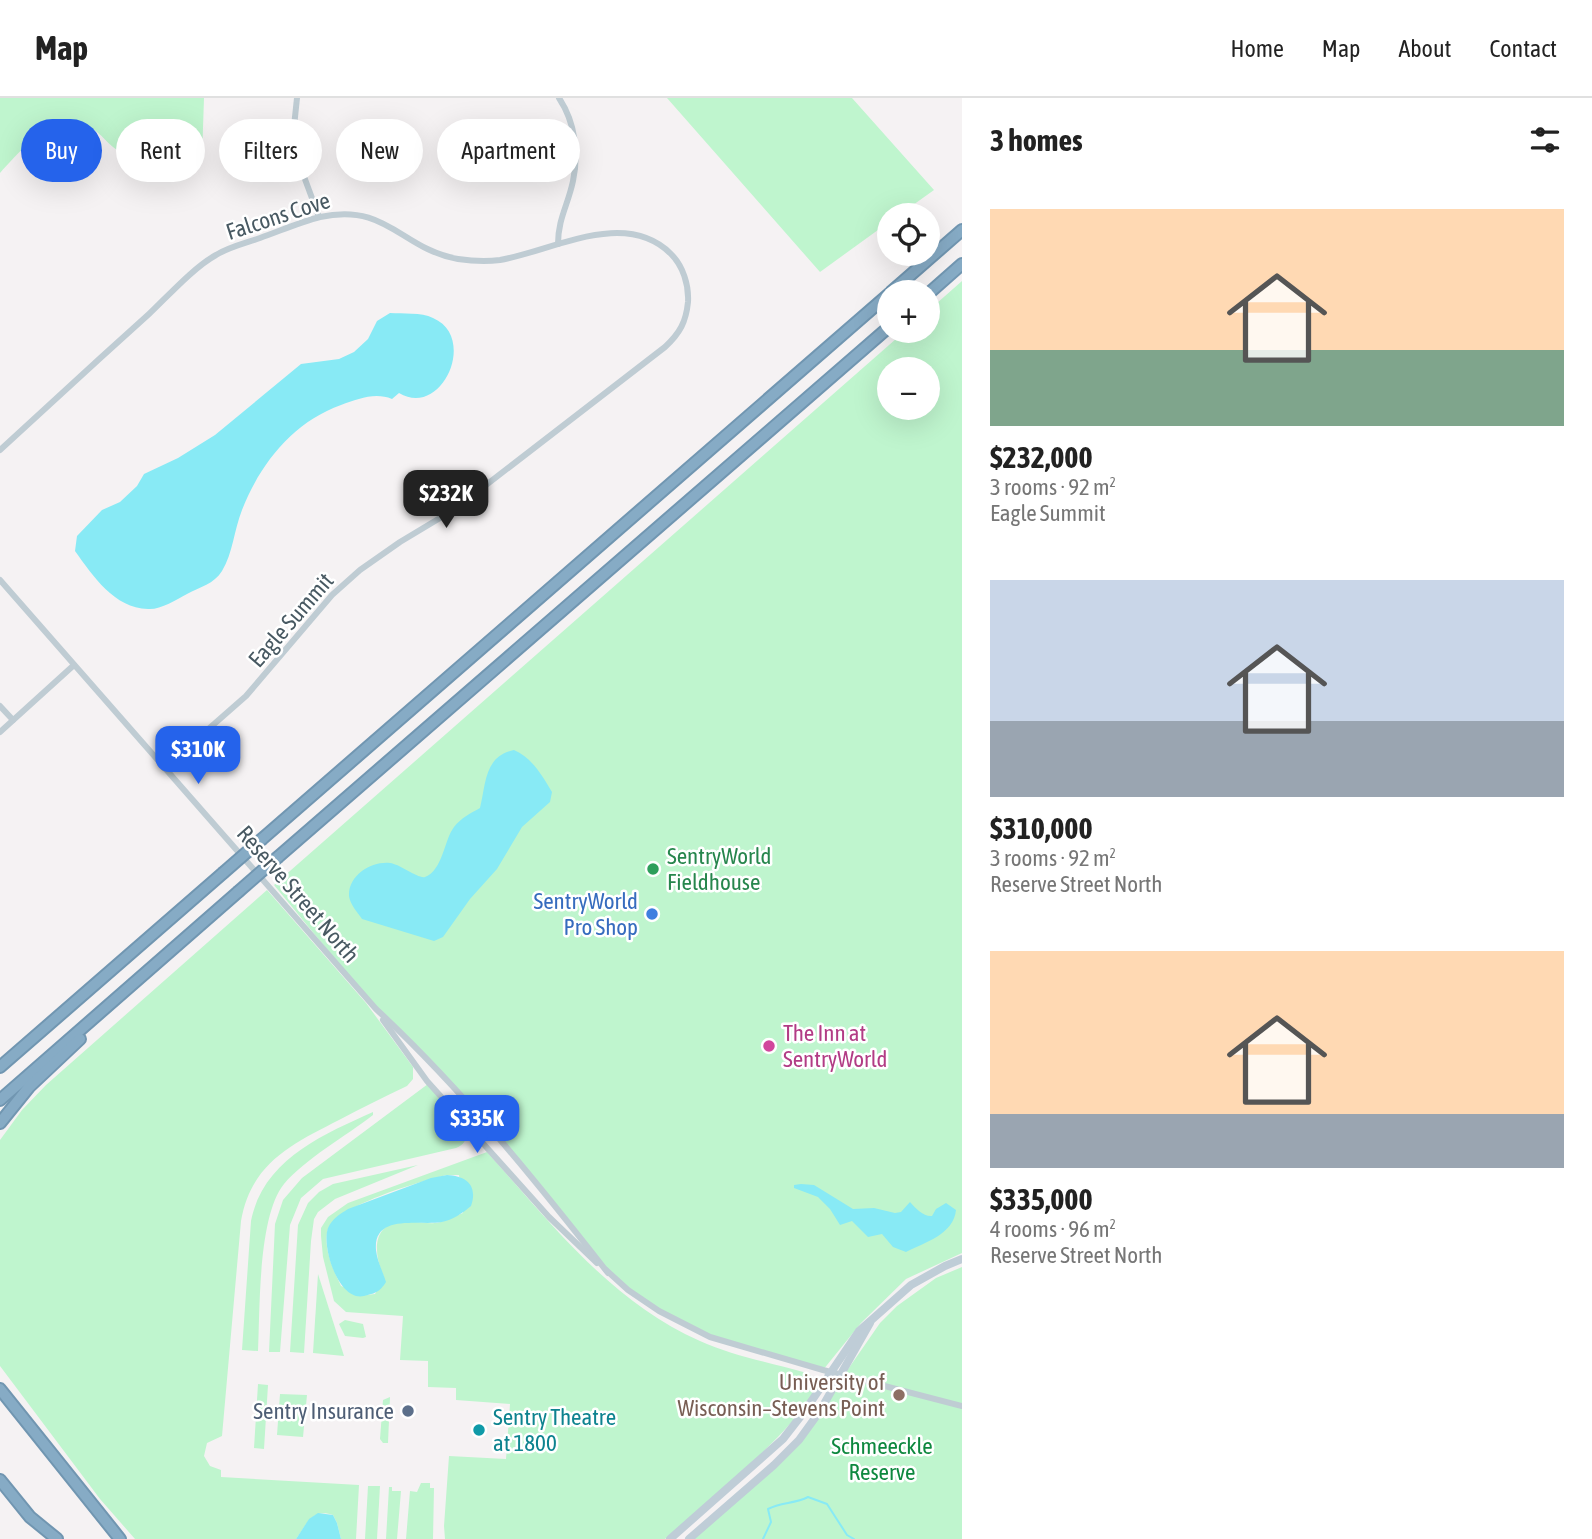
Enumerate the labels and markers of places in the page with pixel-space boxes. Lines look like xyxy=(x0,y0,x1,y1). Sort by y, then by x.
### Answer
pin: $232K xyxy=(397,470,495,530)
pin: $310K xyxy=(149,726,247,786)
place label: SentryWorld Fieldhouse xyxy=(667,843,772,895)
marker: SentryWorld Fieldhouse xyxy=(645,861,661,877)
place label: SentryWorld Pro Shop xyxy=(534,888,638,940)
marker: SentryWorld Pro Shop xyxy=(644,906,660,922)
place label: The Inn at SentryWorld xyxy=(783,1020,888,1072)
marker: The Inn at SentryWorld xyxy=(761,1038,777,1054)
pin: $335K xyxy=(428,1096,526,1155)
place label: University of Wisconsin–Stevens Point xyxy=(677,1369,885,1421)
marker: University of Wisconsin–Stevens Point xyxy=(891,1387,907,1403)
place label: Sentry Insurance xyxy=(253,1398,394,1424)
marker: Sentry Insurance xyxy=(400,1403,416,1419)
place label: Sentry Theatre at 1800 xyxy=(493,1404,616,1456)
marker: Sentry Theatre at 1800 xyxy=(471,1422,487,1438)

